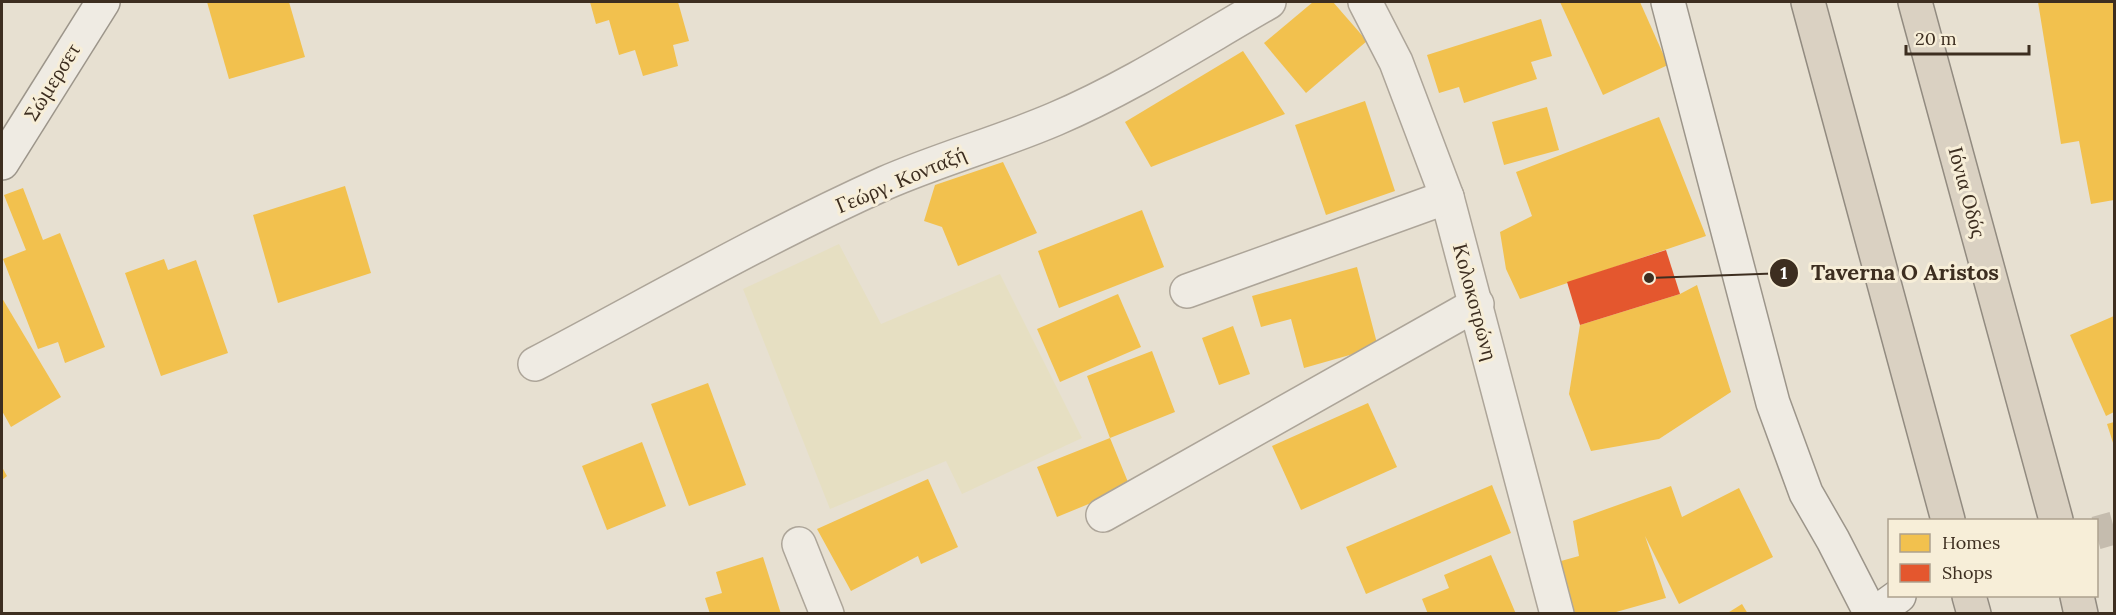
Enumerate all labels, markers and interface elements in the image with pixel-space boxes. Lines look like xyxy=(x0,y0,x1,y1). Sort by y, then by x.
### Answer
scale bar xyxy=(1906,18,2029,56)
text: 20 m xyxy=(1915,27,1957,50)
street label: Σώμερσετ xyxy=(17,38,86,126)
street label: Γεώργ. Κονταξή xyxy=(831,140,970,219)
street label: Ιόνια Οδός xyxy=(1942,143,1993,241)
street label: Κολοκοτρώνη xyxy=(1447,240,1504,363)
callout: Taverna O Aristos xyxy=(1769,253,2011,293)
text: Taverna O Aristos xyxy=(1811,258,1999,286)
text: 1 xyxy=(1780,261,1788,284)
legend xyxy=(1888,519,2098,597)
text: Homes xyxy=(1942,531,2000,554)
text: Shops xyxy=(1942,561,1993,584)

